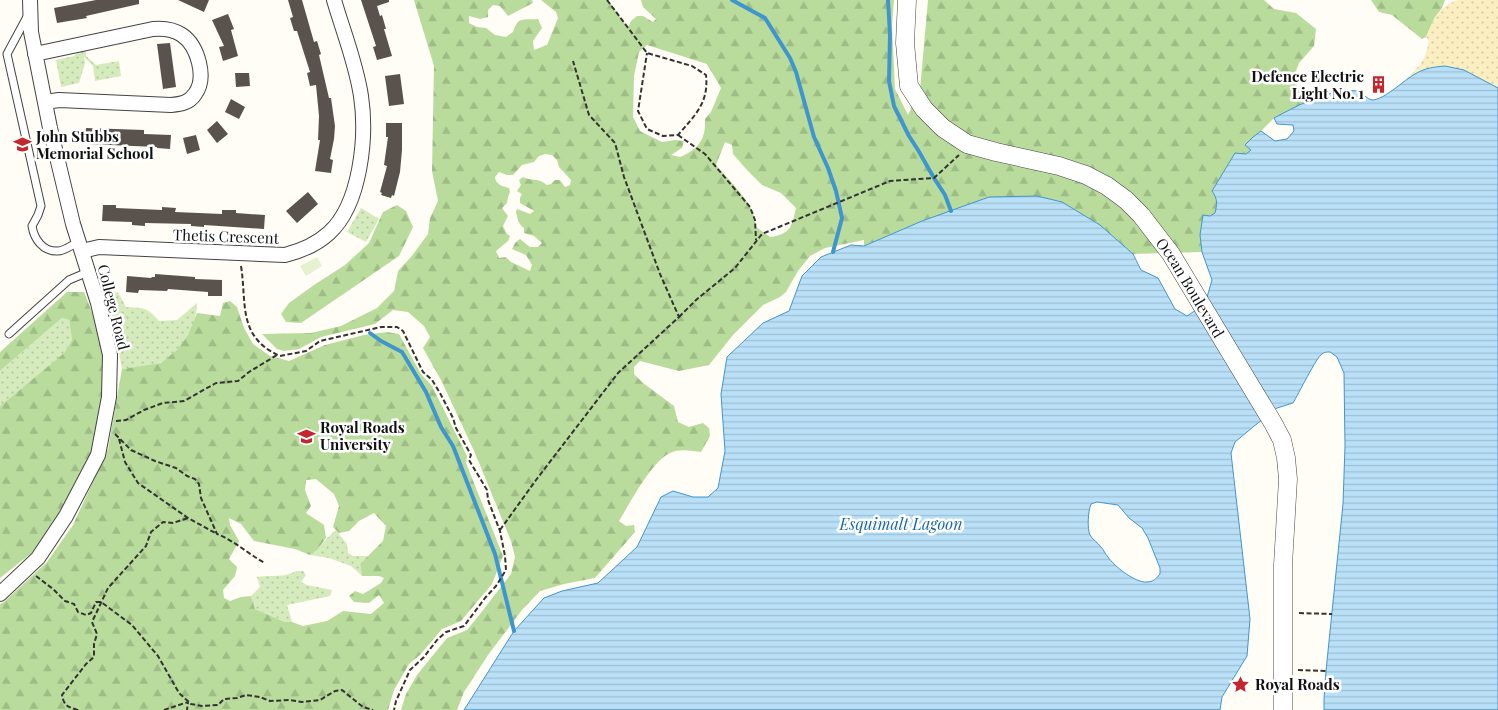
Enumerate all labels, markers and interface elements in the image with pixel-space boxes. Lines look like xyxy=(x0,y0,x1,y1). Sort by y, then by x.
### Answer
place label: Defence Electric Light No. 1 xyxy=(1251,66,1365,103)
building icon: Defence Electric Light No. 1 xyxy=(1368,75,1388,95)
place label: John Stubbs Memorial School xyxy=(35,126,154,163)
school or university icon: John Stubbs Memorial School xyxy=(12,135,32,155)
street label: Thetis Crescent xyxy=(173,224,280,248)
street label: Ocean Boulevard xyxy=(1152,233,1229,341)
street label: College Road xyxy=(94,262,134,352)
place label: Royal Roads University xyxy=(320,417,405,454)
school or university icon: Royal Roads University xyxy=(296,426,316,446)
water label: Esquimalt Lagoon xyxy=(839,513,962,534)
place icon: Royal Roads xyxy=(1231,674,1251,694)
place label: Royal Roads xyxy=(1255,674,1340,694)

